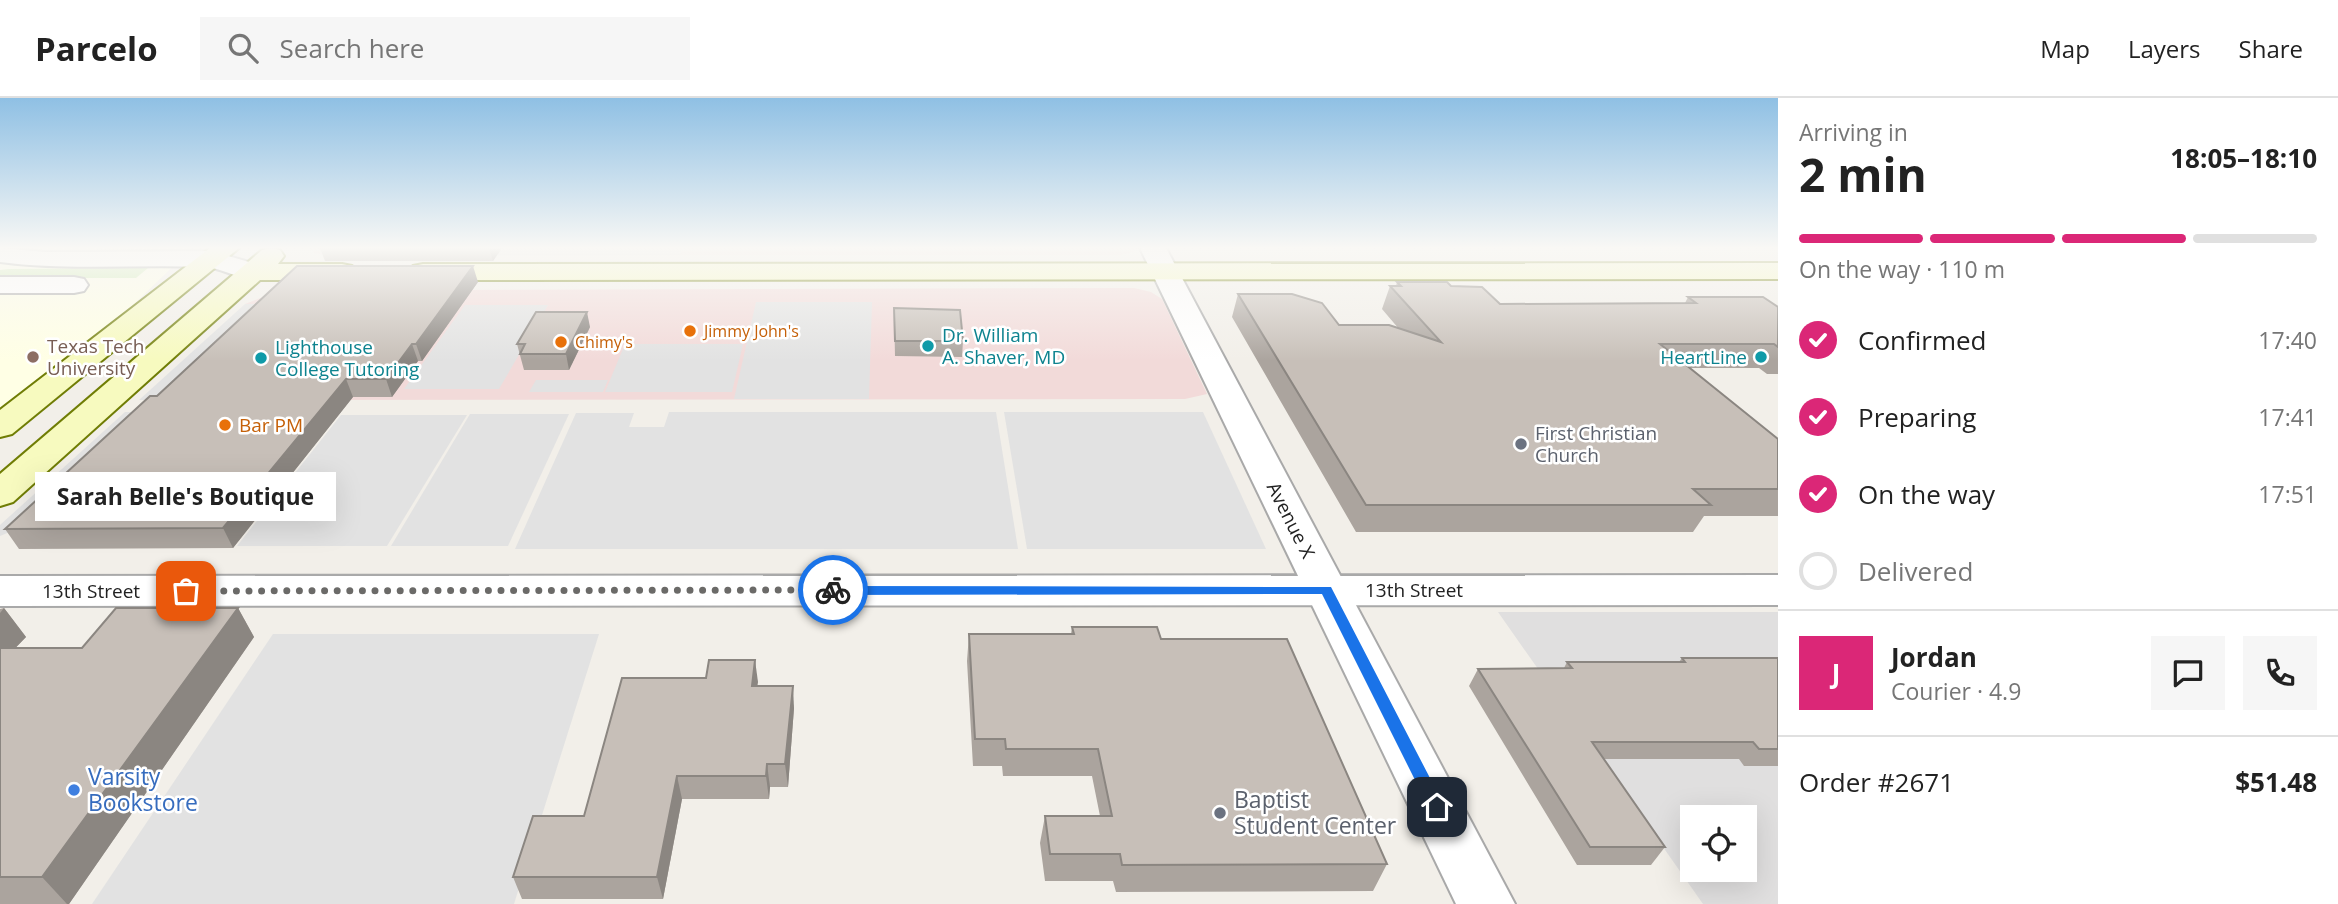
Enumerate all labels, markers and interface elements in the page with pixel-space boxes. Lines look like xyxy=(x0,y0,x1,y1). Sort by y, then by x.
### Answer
search box xyxy=(200,17,690,80)
text: Parcelo xyxy=(35,26,158,71)
icon: search xyxy=(224,29,262,67)
text: Search here xyxy=(280,30,424,66)
text: Map xyxy=(2040,32,2090,65)
text: Layers xyxy=(2128,32,2201,65)
text: Share xyxy=(2239,32,2303,65)
text: Arriving in xyxy=(1799,116,1908,148)
text: 18:05–18:10 xyxy=(2170,140,2317,176)
text: 2 min xyxy=(1799,143,1927,205)
text: On the way · 110 m xyxy=(1799,253,2005,285)
place label: Jimmy John's xyxy=(702,320,799,342)
icon: check xyxy=(1799,321,1837,359)
place label: Dr. William A. Shaver, MD xyxy=(942,322,1065,370)
text: Confirmed xyxy=(1858,322,1986,358)
marker: Jimmy John's xyxy=(682,323,698,339)
text: 17:40 xyxy=(2258,324,2317,356)
place label: Chimy's xyxy=(575,331,633,353)
place label: Texas Tech University xyxy=(47,333,145,381)
place label: Lighthouse College Tutoring xyxy=(275,334,419,382)
marker: Chimy's xyxy=(553,334,569,350)
marker: Dr. William A. Shaver, MD xyxy=(920,338,936,354)
place label: HeartLine xyxy=(1660,344,1747,370)
marker: Texas Tech University xyxy=(25,349,41,365)
marker: HeartLine xyxy=(1753,349,1769,365)
marker: Lighthouse College Tutoring xyxy=(253,350,269,366)
icon: check xyxy=(1799,398,1837,436)
text: Preparing xyxy=(1858,399,1976,435)
text: 17:41 xyxy=(2258,401,2317,433)
place label: Bar PM xyxy=(239,412,303,438)
marker: Bar PM xyxy=(217,417,233,433)
place label: First Christian Church xyxy=(1535,420,1657,468)
marker: First Christian Church xyxy=(1513,436,1529,452)
callout: Sarah Belle's Boutique xyxy=(36,472,336,521)
icon: check xyxy=(1799,475,1837,513)
text: On the way xyxy=(1858,476,1995,512)
street label: Avenue X xyxy=(1261,478,1321,562)
text: 17:51 xyxy=(2258,478,2317,510)
text: Sarah Belle's Boutique xyxy=(57,480,314,512)
text: Delivered xyxy=(1858,553,1973,589)
courier xyxy=(798,555,868,625)
pin xyxy=(156,561,216,621)
icon: bike xyxy=(814,571,852,609)
icon: bag xyxy=(167,572,205,610)
street label: 13th Street xyxy=(1365,577,1463,603)
street label: 13th Street xyxy=(42,578,140,604)
button: chat xyxy=(2151,636,2225,710)
button: phone xyxy=(2243,636,2317,710)
text: Jordan xyxy=(1891,639,1977,675)
text: J xyxy=(1832,655,1840,691)
text: Courier · 4.9 xyxy=(1891,675,2021,707)
place label: Varsity Bookstore xyxy=(88,760,198,818)
text: Order #2671 xyxy=(1799,764,1954,800)
text: $51.48 xyxy=(2235,764,2317,800)
pin xyxy=(1407,777,1467,837)
marker: Varsity Bookstore xyxy=(66,782,82,798)
place label: Baptist Student Center xyxy=(1234,783,1397,841)
icon: home xyxy=(1418,788,1456,826)
marker: Baptist Student Center xyxy=(1212,805,1228,821)
map controls xyxy=(1680,805,1757,882)
button: locate xyxy=(1680,805,1757,882)

